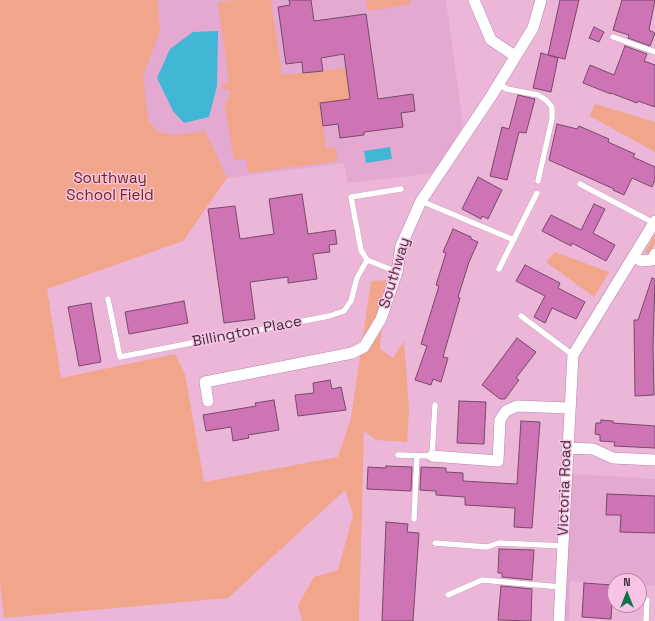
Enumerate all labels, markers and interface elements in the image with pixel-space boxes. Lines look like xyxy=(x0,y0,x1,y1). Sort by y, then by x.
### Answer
park label: Southway School Field xyxy=(66,170,154,205)
street label: Southway xyxy=(376,235,414,311)
street label: Billington Place xyxy=(191,313,303,351)
street label: Victoria Road xyxy=(554,440,576,536)
north arrow xyxy=(607,573,647,613)
text: N xyxy=(623,575,631,589)

